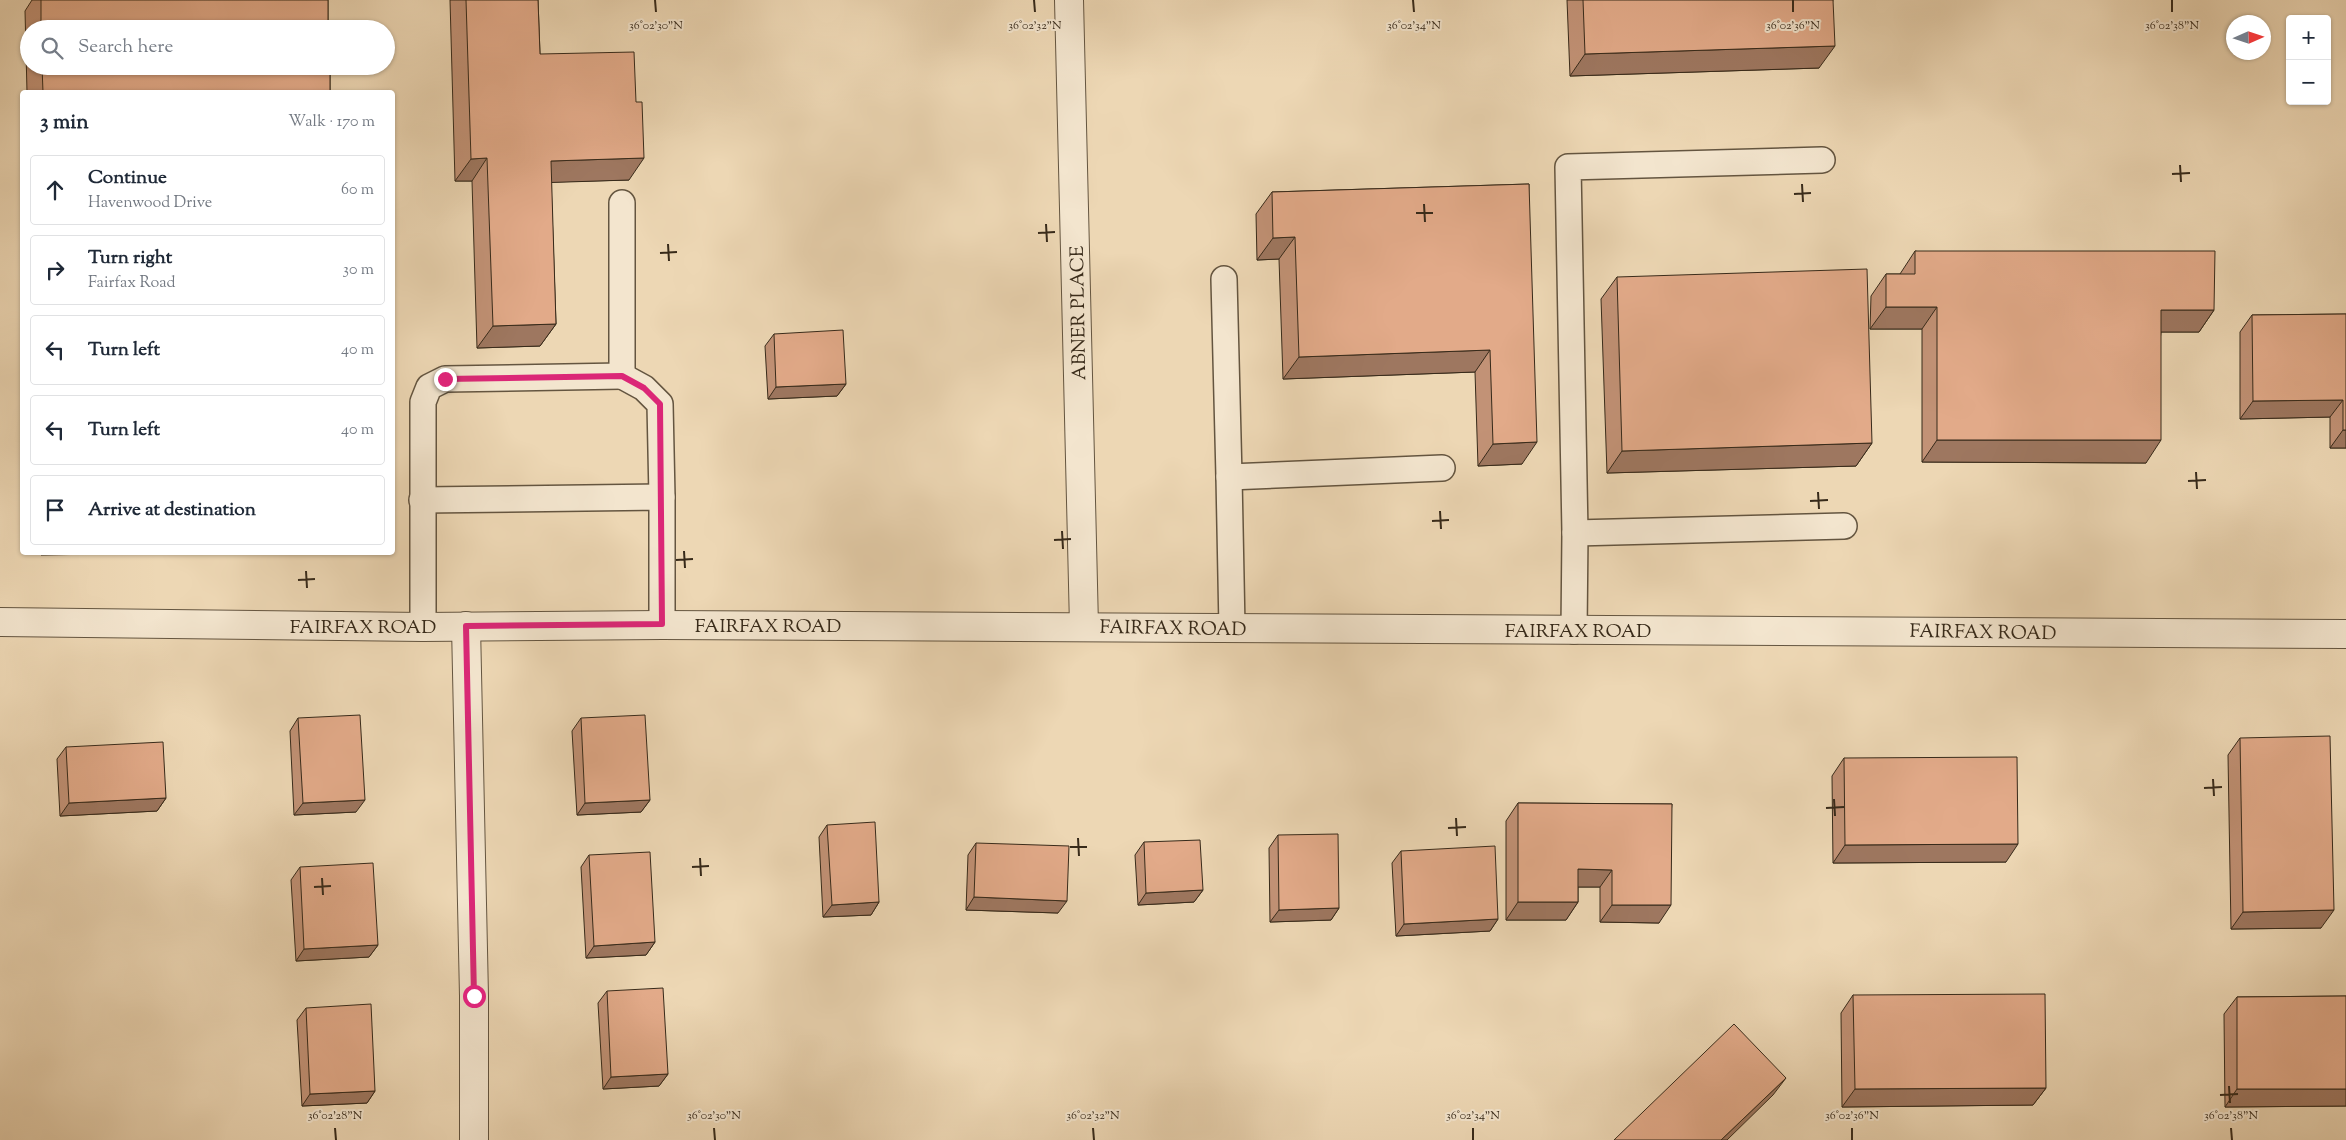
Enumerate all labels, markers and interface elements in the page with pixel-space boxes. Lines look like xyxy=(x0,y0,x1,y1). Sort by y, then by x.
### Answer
north arrow xyxy=(2226,15,2271,60)
map controls xyxy=(2286,15,2331,105)
button: + xyxy=(2286,15,2331,60)
text: 36°02'30"N xyxy=(629,17,683,35)
text: 36°02'32"N xyxy=(1008,17,1062,35)
text: 36°02'34"N xyxy=(1387,17,1441,35)
text: 36°02'36"N xyxy=(1766,17,1820,35)
text: 36°02'38"N xyxy=(2145,17,2199,35)
search box xyxy=(20,20,395,75)
icon: search xyxy=(38,34,66,62)
text: Search here xyxy=(78,34,173,61)
button: − xyxy=(2286,60,2331,105)
text: 3 min xyxy=(40,108,89,138)
text: Walk · 170 m xyxy=(288,111,375,134)
text: Continue xyxy=(88,165,167,192)
icon: ahead xyxy=(41,176,69,204)
text: 60 m xyxy=(341,179,374,202)
text: Havenwood Drive xyxy=(88,192,212,215)
text: Turn right xyxy=(88,245,172,272)
street label: ABNER PLACE xyxy=(1065,245,1094,381)
icon: right xyxy=(41,256,69,284)
text: 30 m xyxy=(343,259,374,282)
text: Fairfax Road xyxy=(88,272,176,295)
icon: left xyxy=(41,336,69,364)
text: Turn left xyxy=(88,337,160,364)
text: 40 m xyxy=(341,339,374,362)
route end xyxy=(434,368,457,391)
icon: left xyxy=(41,416,69,444)
text: Turn left xyxy=(88,417,160,444)
text: 40 m xyxy=(341,419,374,442)
icon: arrive xyxy=(41,496,69,524)
text: Arrive at destination xyxy=(88,497,256,524)
street label: FAIRFAX ROAD xyxy=(695,614,841,641)
street label: FAIRFAX ROAD xyxy=(290,615,436,642)
street label: FAIRFAX ROAD xyxy=(1099,615,1247,644)
street label: FAIRFAX ROAD xyxy=(1505,619,1651,646)
street label: FAIRFAX ROAD xyxy=(1909,619,2057,648)
route start xyxy=(463,985,486,1008)
text: 36°02'28"N xyxy=(308,1107,363,1125)
text: 36°02'30"N xyxy=(687,1107,741,1125)
text: 36°02'32"N xyxy=(1066,1107,1120,1125)
text: 36°02'34"N xyxy=(1446,1107,1500,1125)
text: 36°02'36"N xyxy=(1825,1107,1879,1125)
text: 36°02'38"N xyxy=(2204,1107,2258,1125)

